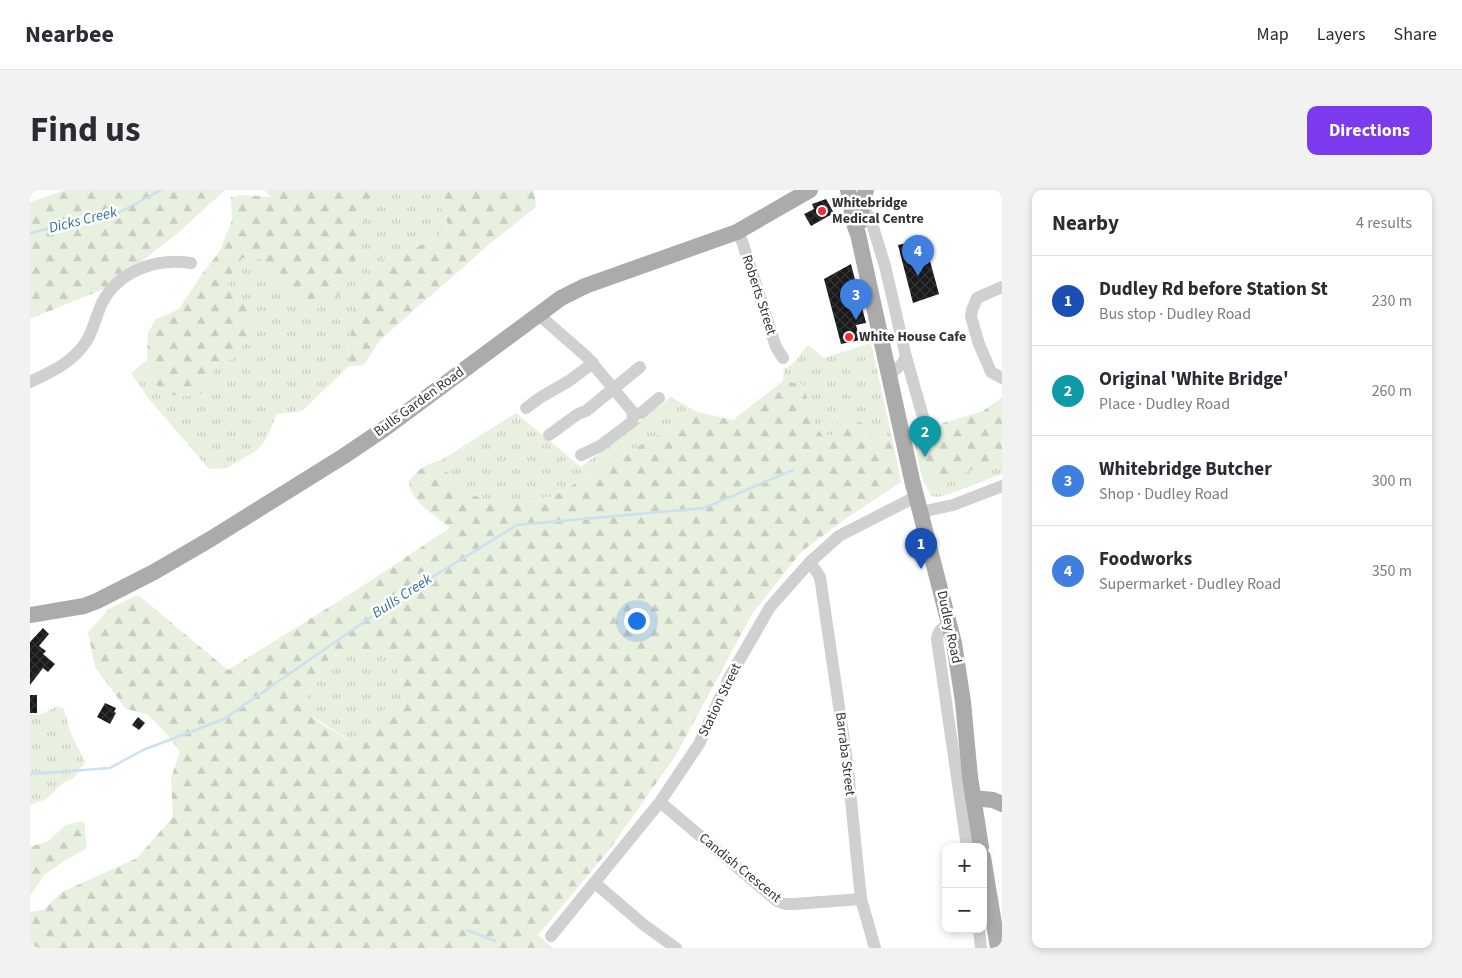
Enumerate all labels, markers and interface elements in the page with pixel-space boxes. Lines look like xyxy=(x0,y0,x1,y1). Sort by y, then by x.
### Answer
text: Nearbee xyxy=(25,17,114,52)
text: Map xyxy=(1257,22,1289,47)
text: Layers xyxy=(1317,22,1366,47)
text: Share xyxy=(1394,22,1437,47)
text: Find us xyxy=(30,105,140,155)
button: Directions xyxy=(1307,106,1432,155)
place label: Whitebridge Medical Centre xyxy=(832,193,924,229)
water label: Dicks Creek xyxy=(47,201,120,239)
marker: Whitebridge Medical Centre xyxy=(816,205,828,217)
text: Nearby xyxy=(1052,208,1119,238)
text: 4 results xyxy=(1356,212,1412,234)
pin: 4 xyxy=(902,235,934,276)
street label: Roberts Street xyxy=(737,252,781,338)
text: Dudley Rd before Station St xyxy=(1099,276,1328,303)
pin: 3 xyxy=(840,279,872,320)
text: 1 xyxy=(1064,290,1072,312)
text: 230 m xyxy=(1372,290,1412,312)
text: Bus stop · Dudley Road xyxy=(1099,303,1251,325)
place label: White House Cafe xyxy=(859,327,966,347)
marker: White House Cafe xyxy=(843,331,855,343)
street label: Bulls Garden Road xyxy=(370,362,468,442)
text: Original 'White Bridge' xyxy=(1099,366,1289,393)
text: 2 xyxy=(1064,380,1072,402)
text: 260 m xyxy=(1372,380,1412,402)
text: Place · Dudley Road xyxy=(1099,393,1230,415)
pin: 2 xyxy=(909,416,941,457)
text: Whitebridge Butcher xyxy=(1099,456,1272,483)
text: 3 xyxy=(1064,470,1072,492)
text: 300 m xyxy=(1372,470,1412,492)
text: Shop · Dudley Road xyxy=(1099,483,1229,505)
pin: 1 xyxy=(905,528,937,569)
text: Foodworks xyxy=(1099,546,1192,573)
text: 4 xyxy=(1064,560,1072,582)
text: 350 m xyxy=(1372,560,1412,582)
water label: Bulls Creek xyxy=(368,568,437,623)
text: Supermarket · Dudley Road xyxy=(1099,573,1281,595)
street label: Dudley Road xyxy=(932,589,966,665)
your location xyxy=(624,608,650,634)
street label: Station Street xyxy=(694,660,747,740)
street label: Barraba Street xyxy=(830,711,860,797)
street label: Candish Crescent xyxy=(694,828,786,908)
map controls xyxy=(942,843,987,933)
button: + xyxy=(942,843,987,888)
button: − xyxy=(942,888,987,933)

